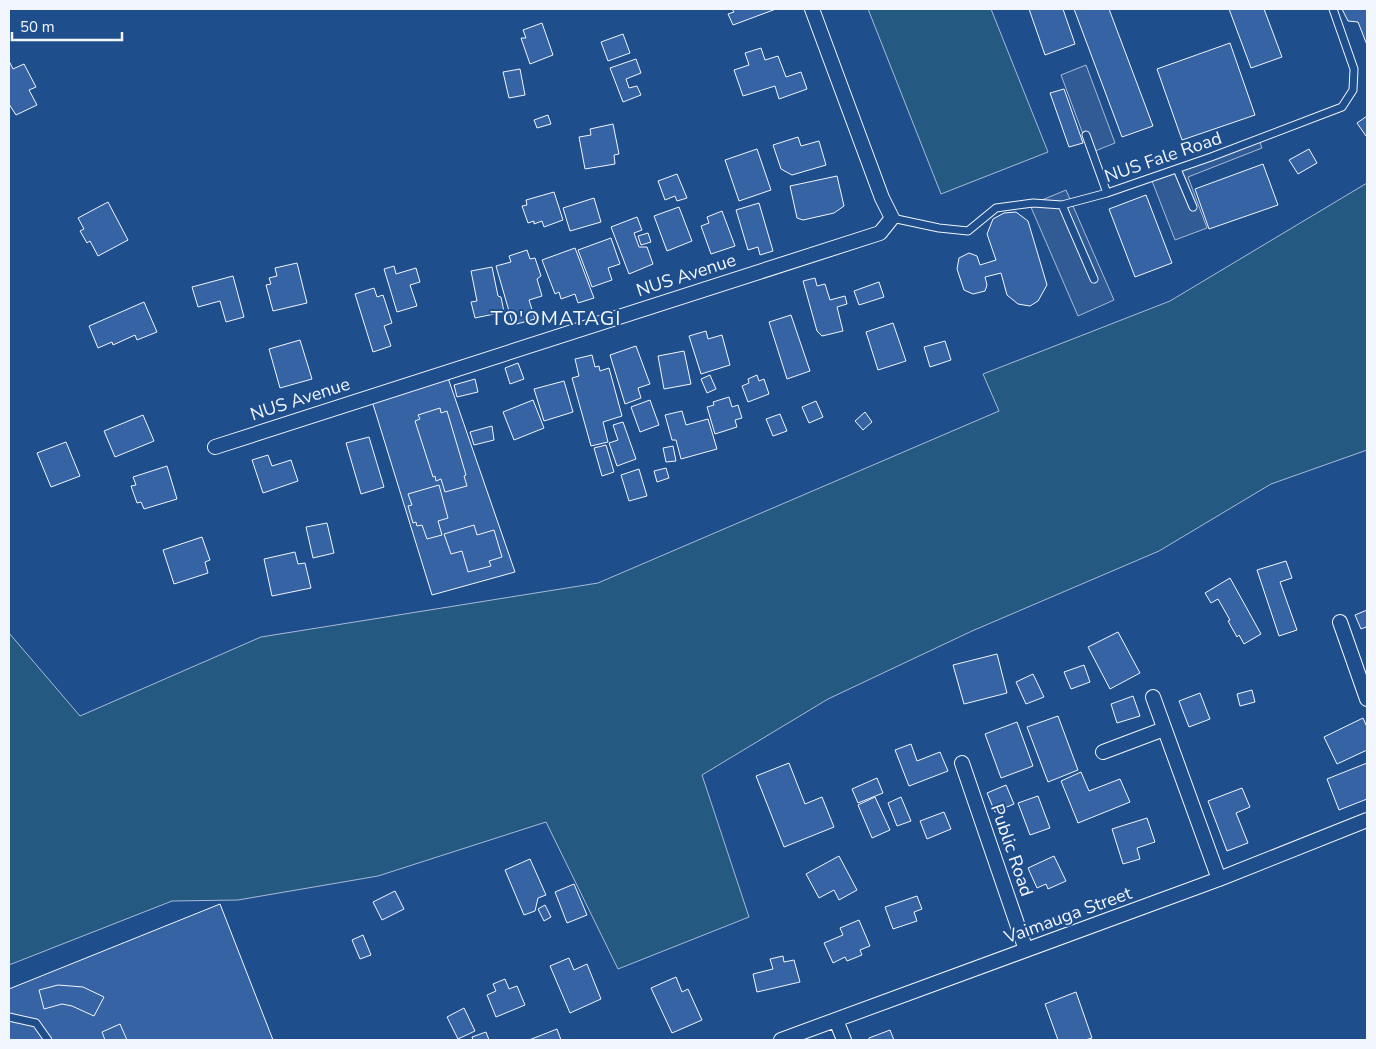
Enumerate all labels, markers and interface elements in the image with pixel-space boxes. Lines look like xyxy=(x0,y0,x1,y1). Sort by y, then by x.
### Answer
scale bar xyxy=(12,10,122,42)
text: 50 m xyxy=(20,17,55,37)
street label: NUS Fale Road xyxy=(1101,126,1225,188)
street label: NUS Avenue xyxy=(633,248,739,302)
district label: TO'OMATAGI xyxy=(491,305,621,332)
street label: NUS Avenue xyxy=(247,372,353,426)
street label: Public Road xyxy=(985,801,1039,899)
street label: Vaimauga Street xyxy=(1000,881,1136,950)

